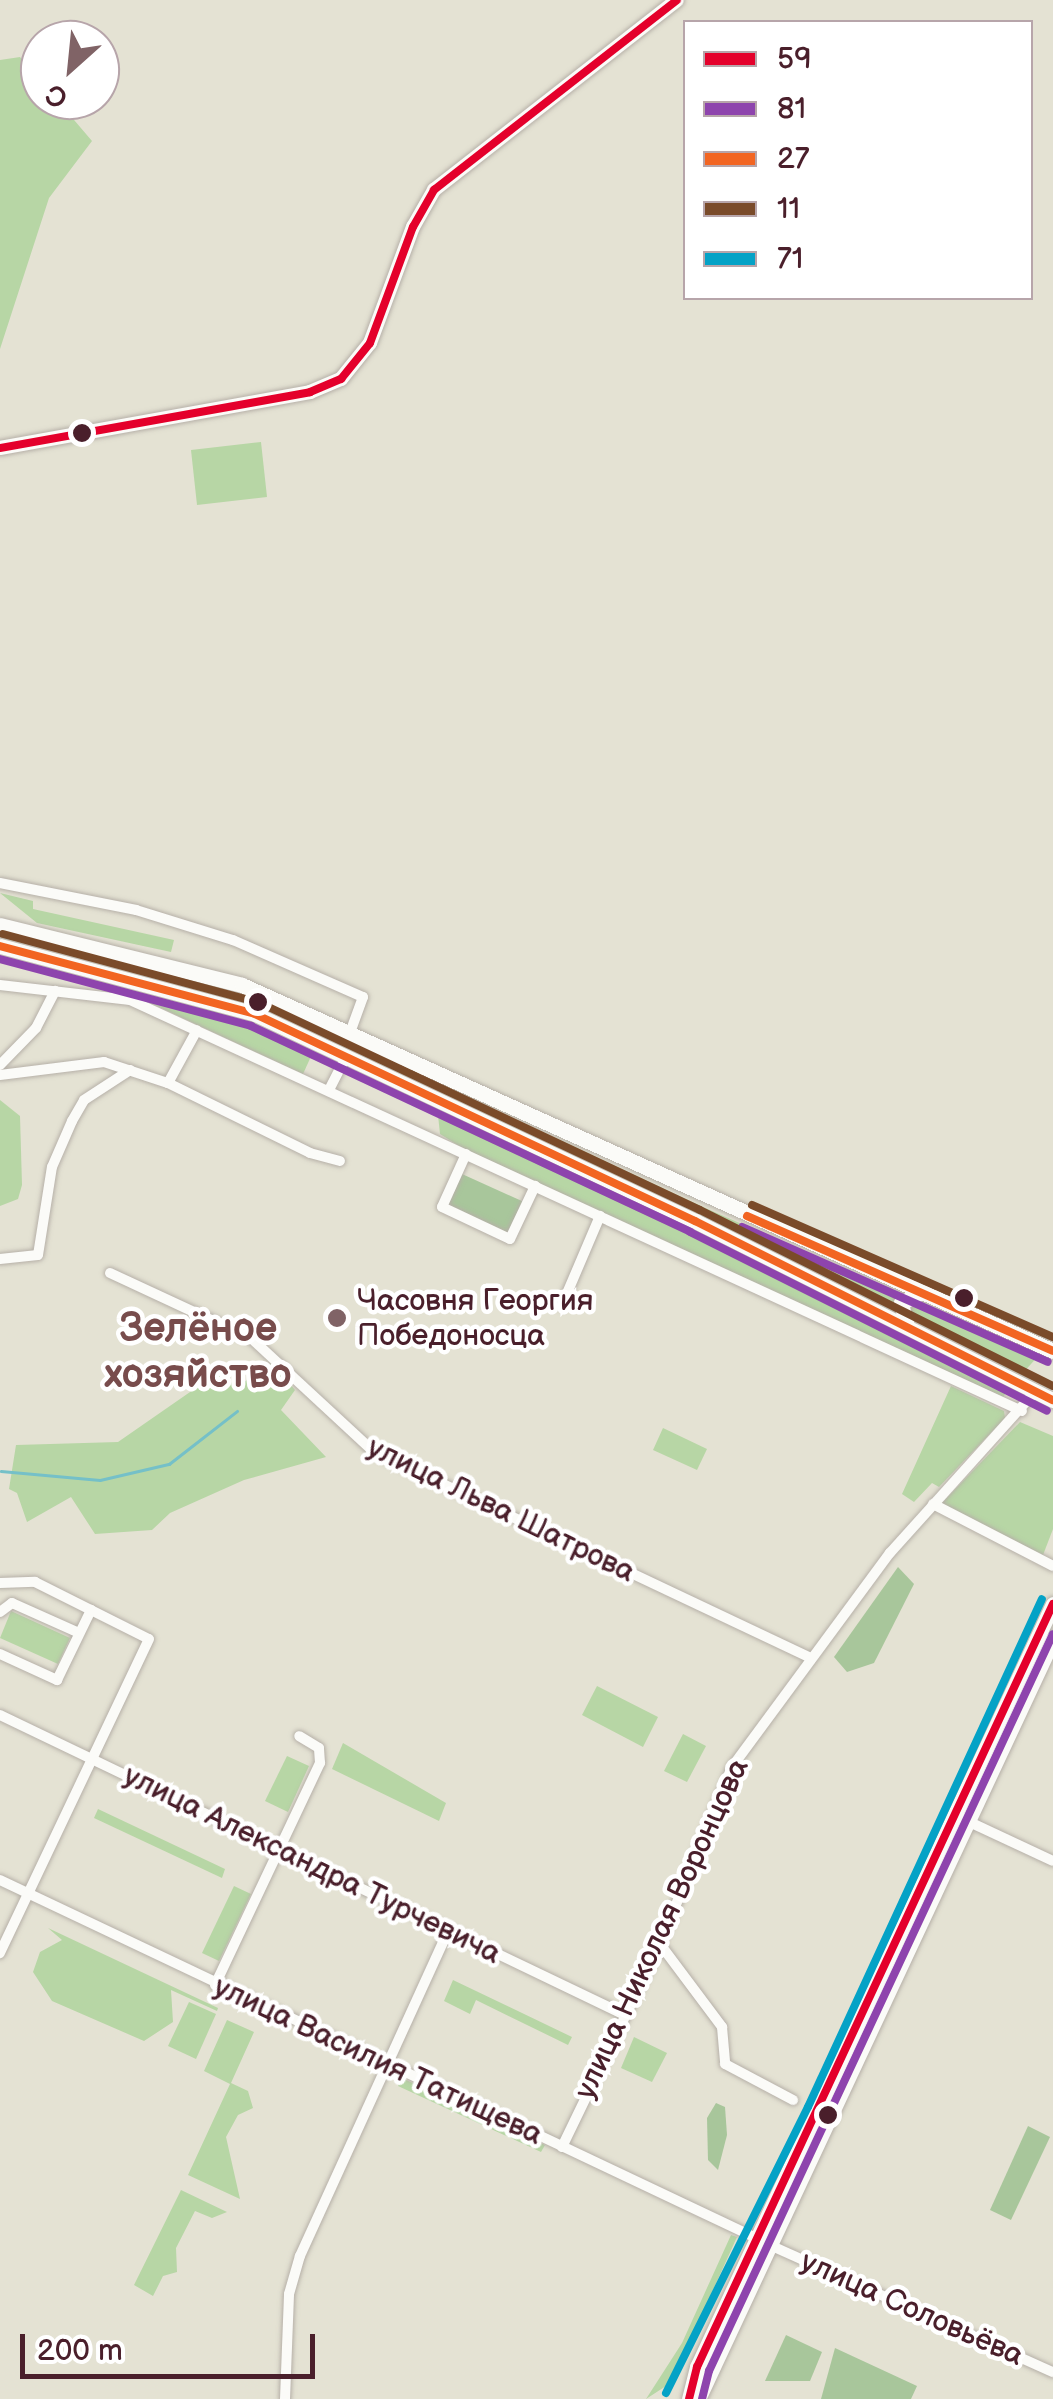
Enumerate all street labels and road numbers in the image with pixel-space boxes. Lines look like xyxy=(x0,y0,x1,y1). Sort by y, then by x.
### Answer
street label: улица Льва Шатрова xyxy=(361,1430,641,1590)
street label: улица Николая Воронцова xyxy=(567,1753,757,2105)
street label: улица Александра Турчевича xyxy=(118,1758,506,1972)
street label: улица Василия Татищева xyxy=(208,1969,548,2153)
street label: улица Соловьёва xyxy=(795,2244,1029,2374)

